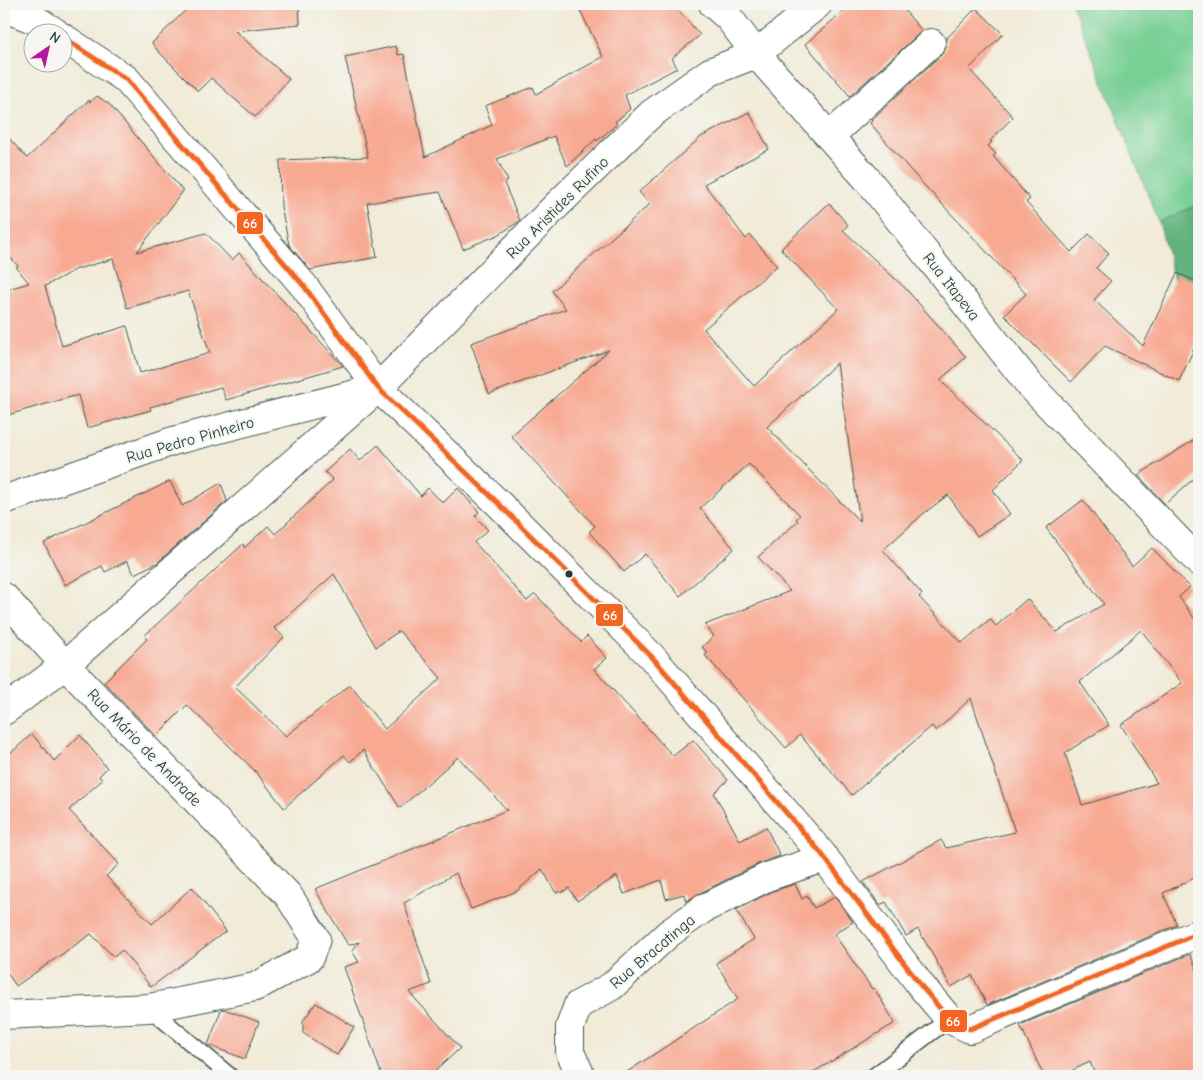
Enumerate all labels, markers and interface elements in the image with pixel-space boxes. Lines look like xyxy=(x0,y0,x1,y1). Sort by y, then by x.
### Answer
north arrow xyxy=(22,22,72,72)
text: N xyxy=(46,28,64,47)
street label: Rua Aristides Rufino xyxy=(503,153,613,263)
line badge: 66 xyxy=(236,211,264,235)
text: 66 xyxy=(243,215,257,232)
street label: Rua Itapeva xyxy=(919,249,983,324)
street label: Rua Pedro Pinheiro xyxy=(124,413,256,467)
unlabelled marker xyxy=(564,569,574,579)
line badge: 66 xyxy=(595,603,624,627)
text: 66 xyxy=(603,607,617,624)
street label: Rua Mário de Andrade xyxy=(84,685,205,810)
street label: Rua Bracatinga xyxy=(607,911,699,993)
line badge: 66 xyxy=(939,1009,968,1033)
text: 66 xyxy=(946,1013,960,1030)

